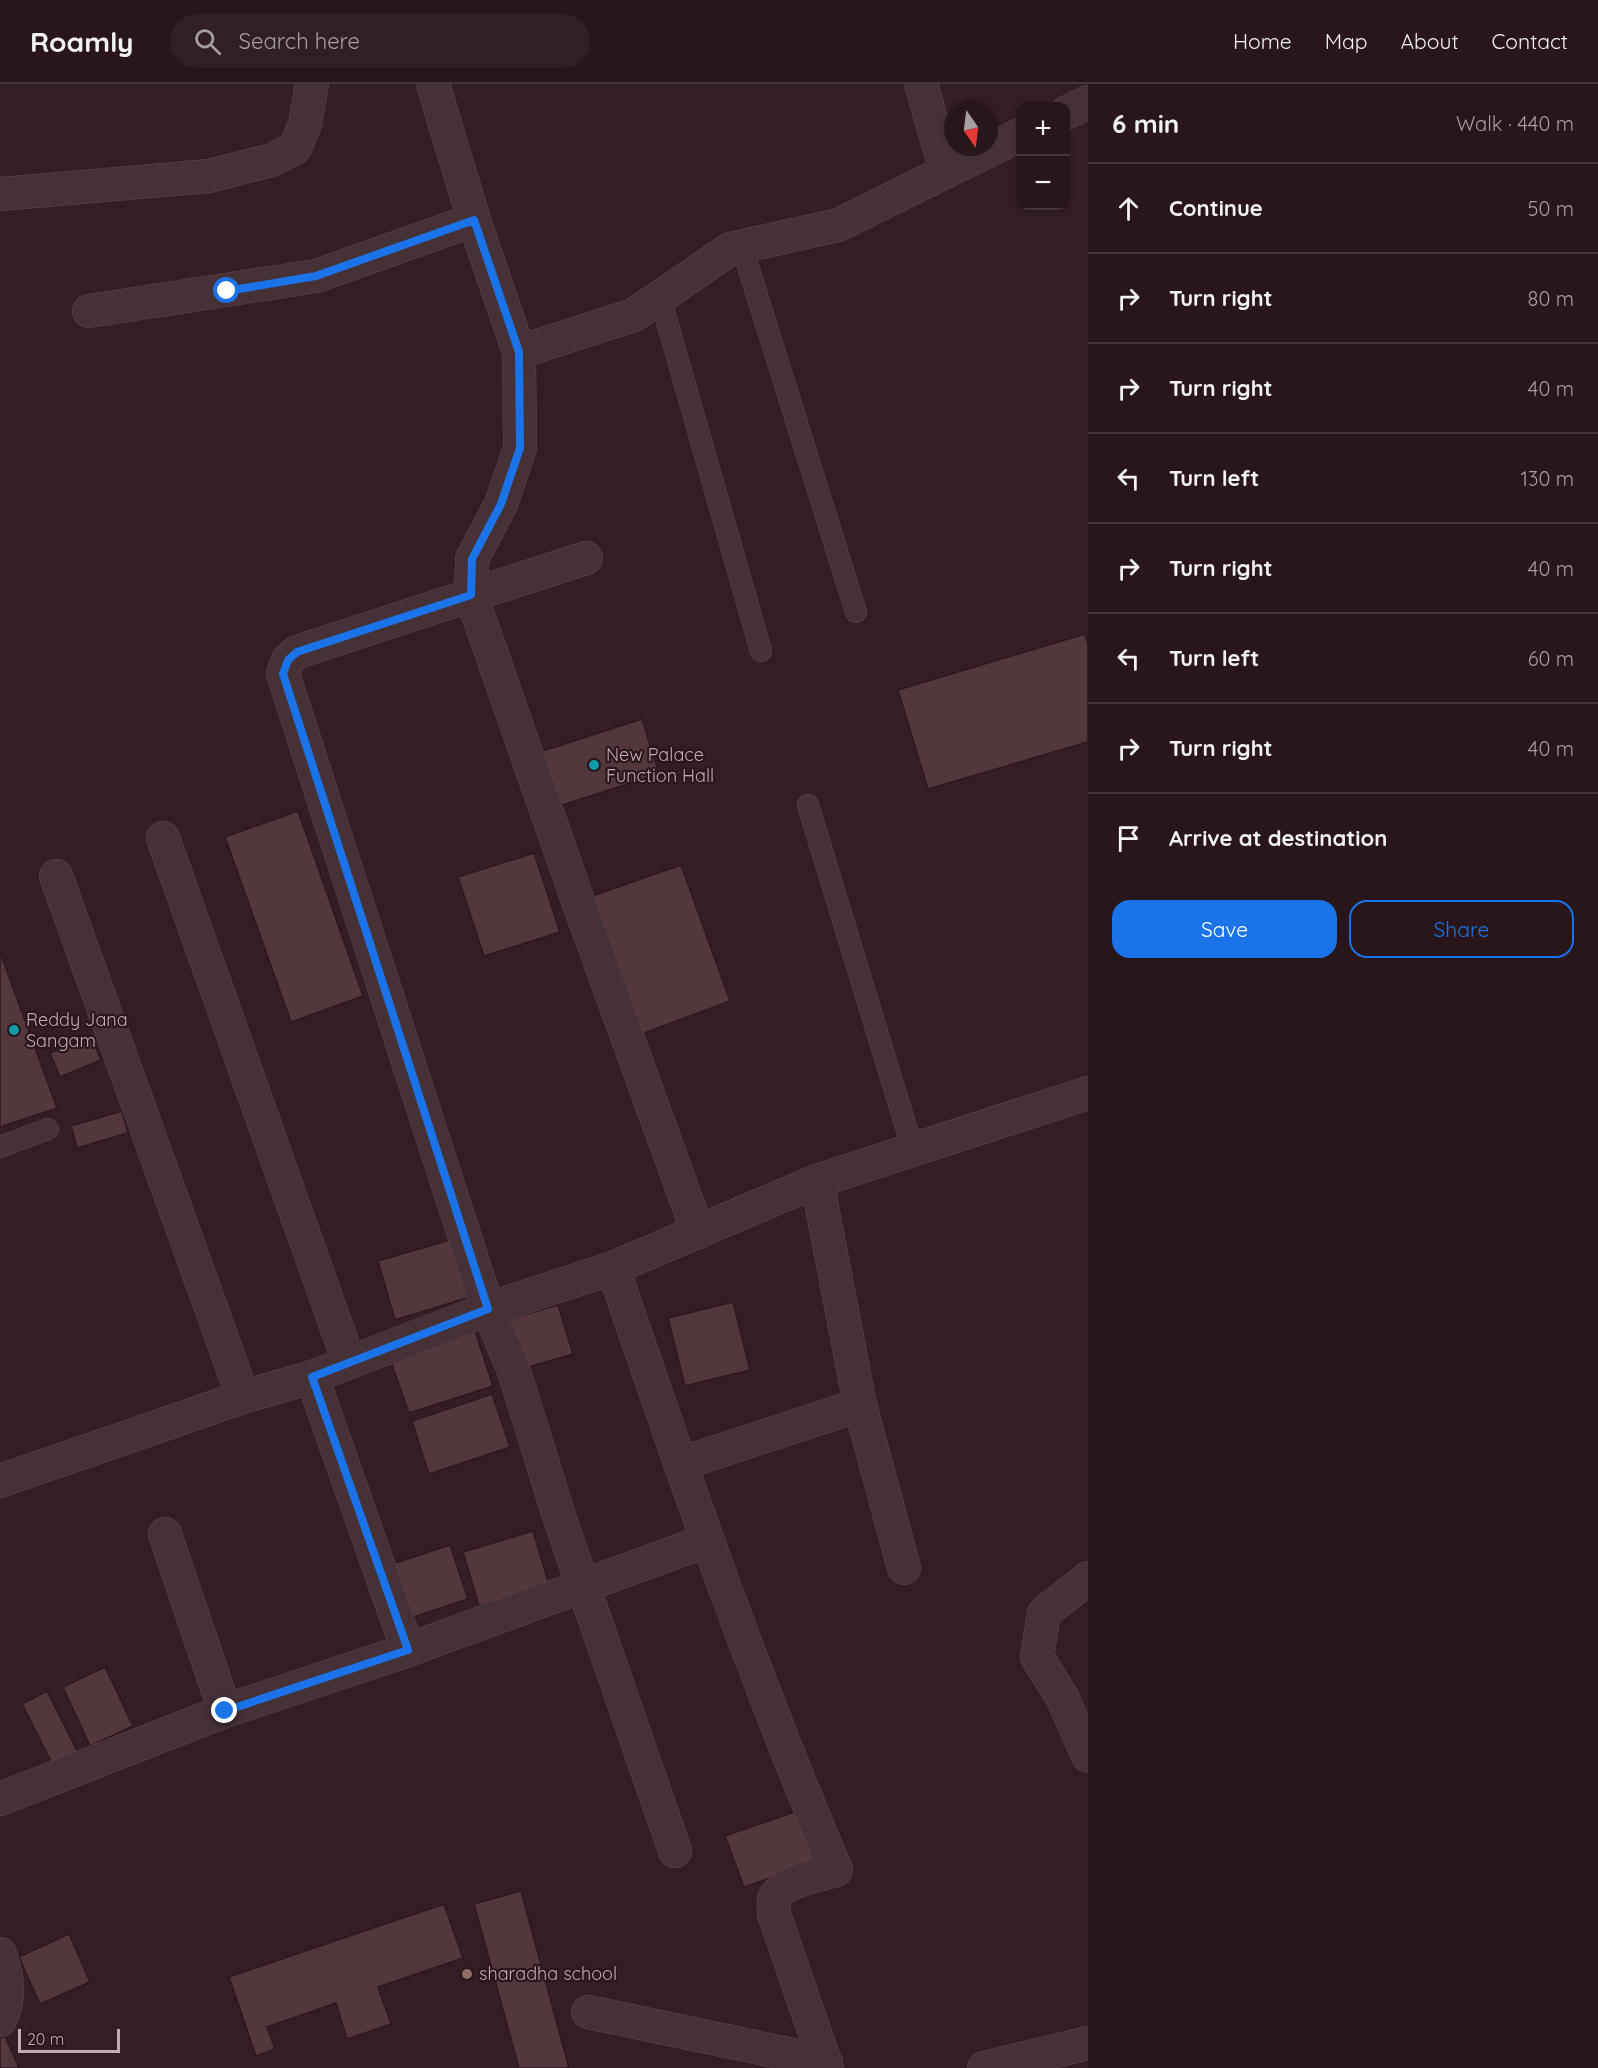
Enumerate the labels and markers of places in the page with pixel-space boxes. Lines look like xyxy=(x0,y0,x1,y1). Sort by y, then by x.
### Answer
place label: New Palace Function Hall xyxy=(606,743,714,787)
marker: New Palace Function Hall xyxy=(587,758,601,772)
place label: Reddy Jana Sangam xyxy=(26,1008,128,1052)
marker: Reddy Jana Sangam xyxy=(7,1023,21,1037)
place label: sharadha school xyxy=(479,1962,617,1985)
marker: sharadha school xyxy=(460,1967,474,1981)

